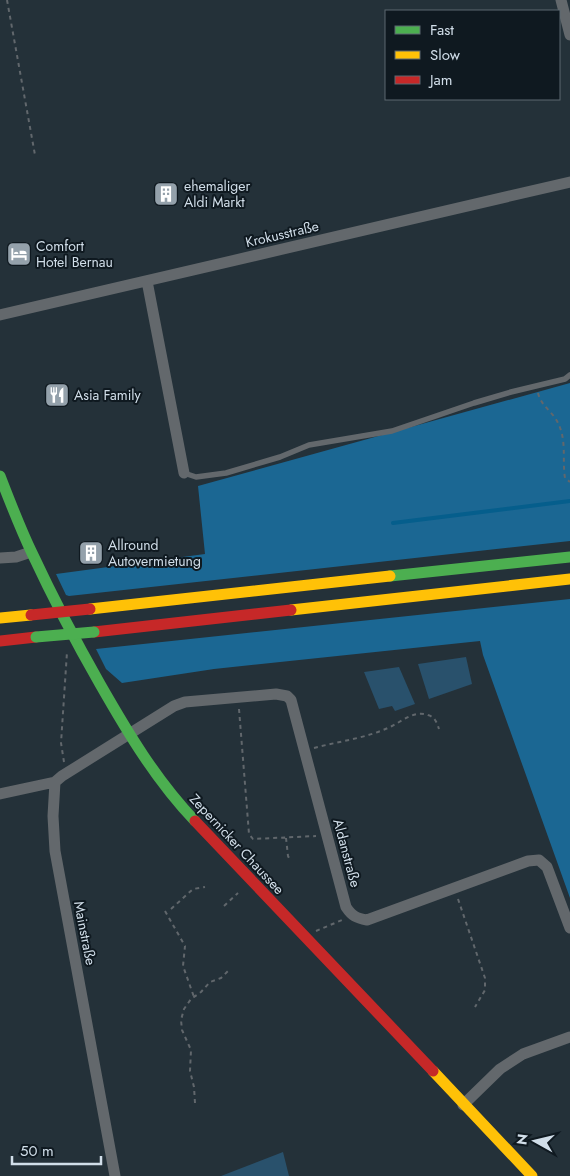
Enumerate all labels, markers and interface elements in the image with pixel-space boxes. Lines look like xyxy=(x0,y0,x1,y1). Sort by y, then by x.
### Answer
legend xyxy=(385,10,560,100)
text: Fast xyxy=(430,19,454,41)
text: Slow xyxy=(430,44,461,66)
text: Jam xyxy=(428,69,453,91)
place label: ehemaliger Aldi Markt xyxy=(184,176,250,212)
building icon: ehemaliger Aldi Markt xyxy=(153,181,179,207)
street label: Krokusstraße xyxy=(243,216,321,252)
place label: Comfort Hotel Bernau xyxy=(36,236,113,272)
hotel icon: Comfort Hotel Bernau xyxy=(6,241,32,267)
restaurant icon: Asia Family xyxy=(44,382,70,408)
place label: Asia Family xyxy=(74,385,142,405)
place label: Allround Autovermietung xyxy=(108,535,201,571)
building icon: Allround Autovermietung xyxy=(78,540,104,566)
street label: Zepernicker Chaussee xyxy=(185,789,289,899)
street label: Aldanstraße xyxy=(328,817,366,889)
street label: Mainstraße xyxy=(69,899,101,967)
north arrow xyxy=(510,1116,560,1166)
text: N xyxy=(511,1132,533,1146)
scale bar xyxy=(12,1134,101,1166)
text: 50 m xyxy=(20,1140,54,1162)

